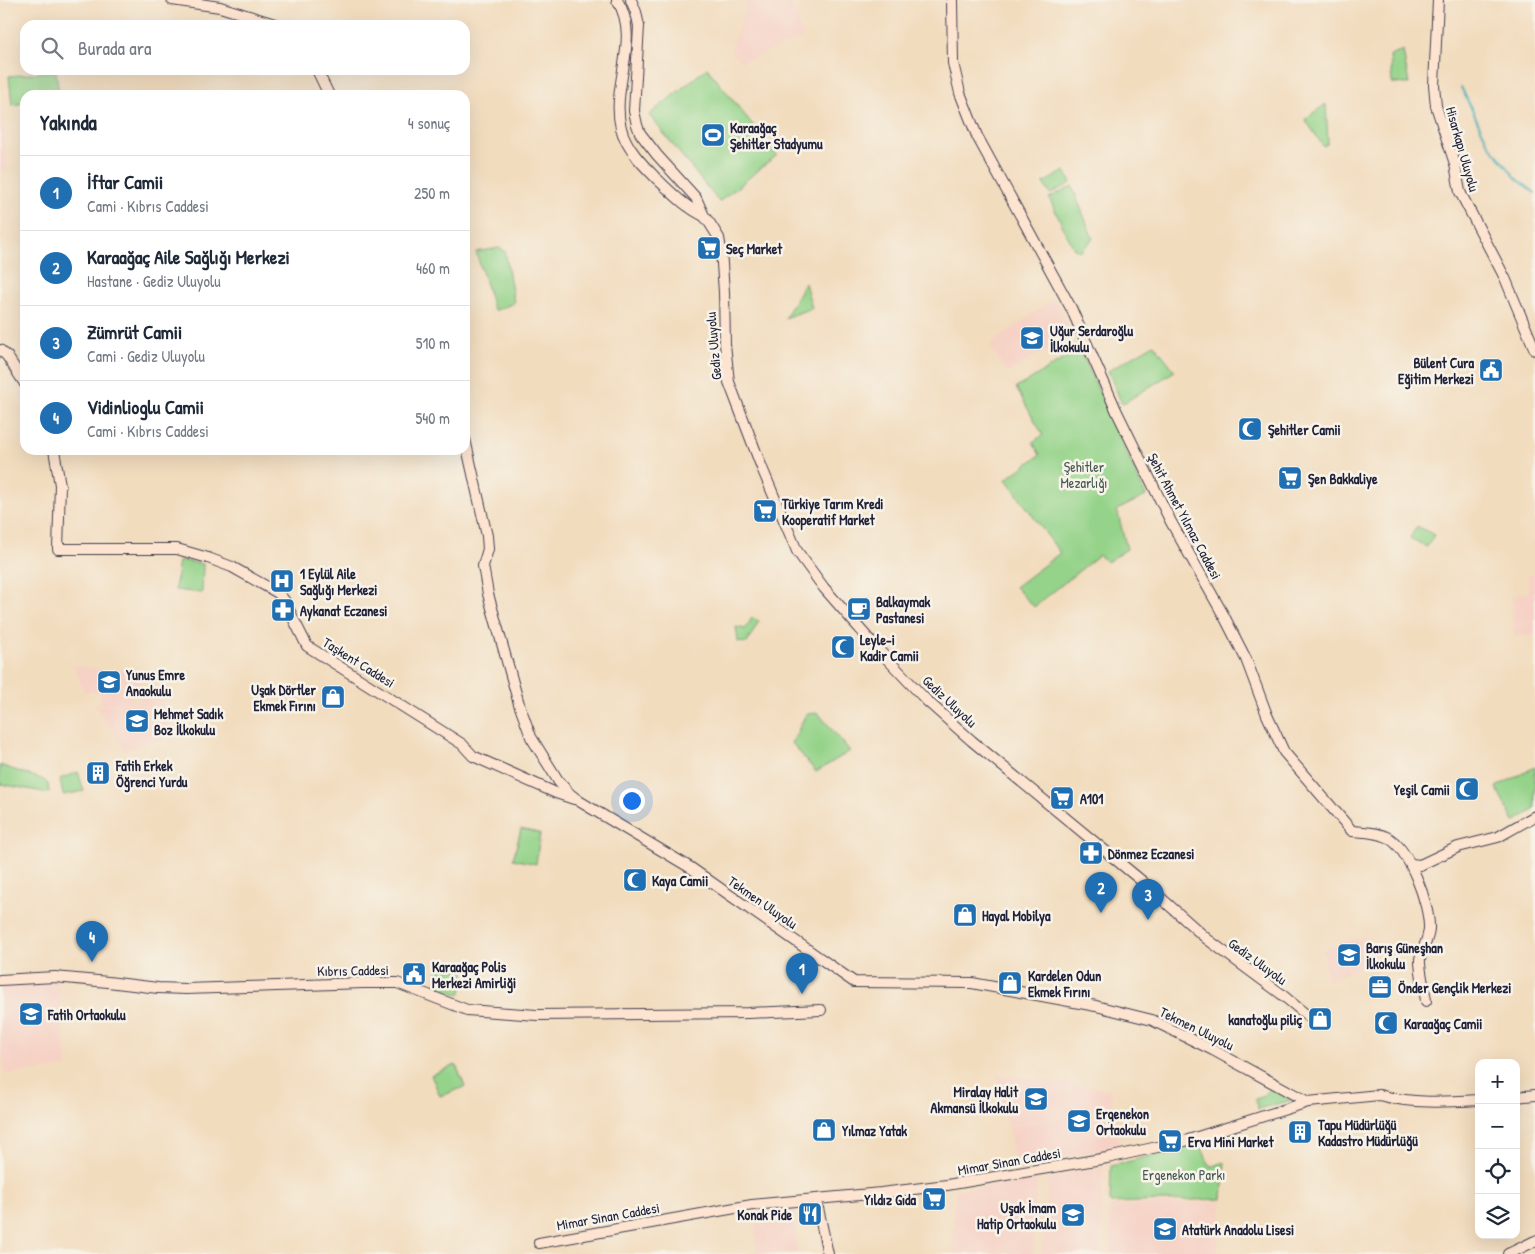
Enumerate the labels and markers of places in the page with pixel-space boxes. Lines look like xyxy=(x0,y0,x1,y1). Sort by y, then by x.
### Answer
place label: Karaağaç Şehitler Stadyumu xyxy=(730,118,823,155)
sports icon: Karaağaç Şehitler Stadyumu xyxy=(700,122,726,148)
supermarket icon: Seç Market xyxy=(696,235,722,261)
place label: Seç Market xyxy=(726,239,783,258)
place label: Uğur Serdaroğlu İlkokulu xyxy=(1050,321,1133,356)
school or university icon: Uğur Serdaroğlu İlkokulu xyxy=(1019,325,1045,351)
place label: Bülent Cura Eğitim Merkezi xyxy=(1398,353,1475,390)
public building icon: Bülent Cura Eğitim Merkezi xyxy=(1478,357,1504,383)
mosque icon: Şehitler Camii xyxy=(1237,416,1263,442)
place label: Şehitler Camii xyxy=(1268,420,1341,439)
supermarket icon: Şen Bakkaliye xyxy=(1277,465,1303,491)
place label: Şen Bakkaliye xyxy=(1308,469,1378,490)
place label: Türkiye Tarım Kredi Kooperatif Market xyxy=(781,494,883,531)
supermarket icon: Türkiye Tarım Kredi Kooperatif Market xyxy=(752,498,778,524)
place label: 1 Eylül Aile Sağlığı Merkezi xyxy=(300,564,377,601)
hospital icon: 1 Eylül Aile Sağlığı Merkezi xyxy=(269,568,295,594)
place label: Balkaymak Pastanesi xyxy=(876,592,931,627)
cafe icon: Balkaymak Pastanesi xyxy=(846,596,872,622)
pharmacy icon: Aykanat Eczanesi xyxy=(270,597,296,623)
place label: Aykanat Eczanesi xyxy=(300,601,387,622)
place label: Leyle-i Kadir Camii xyxy=(860,630,919,665)
mosque icon: Leyle-i Kadir Camii xyxy=(830,634,856,660)
place label: Yunus Emre Anaokulu xyxy=(126,665,185,700)
school or university icon: Yunus Emre Anaokulu xyxy=(96,669,122,695)
place label: Uşak Dörtler Ekmek Fırını xyxy=(251,680,317,715)
shop icon: Uşak Dörtler Ekmek Fırını xyxy=(320,684,346,710)
place label: Mehmet Sadık Boz İlkokulu xyxy=(154,704,223,739)
school or university icon: Mehmet Sadık Boz İlkokulu xyxy=(124,708,150,734)
place label: Fatih Erkek Öğrenci Yurdu xyxy=(115,756,188,793)
building icon: Fatih Erkek Öğrenci Yurdu xyxy=(85,760,111,786)
mosque icon: Yeşil Camii xyxy=(1454,776,1480,802)
place label: Yeşil Camii xyxy=(1394,780,1450,799)
supermarket icon: A101 xyxy=(1049,785,1075,811)
place label: A101 xyxy=(1080,789,1103,808)
pharmacy icon: Dönmez Eczanesi xyxy=(1078,840,1104,866)
place label: Dönmez Eczanesi xyxy=(1108,844,1194,863)
mosque icon: Kaya Camii xyxy=(622,867,648,893)
place label: Kaya Camii xyxy=(652,871,708,892)
pin: 2 xyxy=(1085,872,1117,913)
pin: 3 xyxy=(1132,879,1164,920)
shop icon: Hayal Mobilya xyxy=(952,902,978,928)
place label: Hayal Mobilya xyxy=(982,906,1051,927)
pin: 4 xyxy=(76,921,108,962)
place label: Barış Güneşhan İlkokulu xyxy=(1366,938,1443,973)
school or university icon: Barış Güneşhan İlkokulu xyxy=(1336,942,1362,968)
pin: 1 xyxy=(786,953,818,994)
place label: Karaağaç Polis Merkezi Amirliği xyxy=(432,957,516,994)
public building icon: Karaağaç Polis Merkezi Amirliği xyxy=(401,961,427,987)
place label: Kardelen Odun Ekmek Fırını xyxy=(1028,966,1101,1001)
shop icon: Kardelen Odun Ekmek Fırını xyxy=(997,970,1023,996)
office icon: Önder Gençlik Merkezi xyxy=(1367,974,1393,1000)
place label: Önder Gençlik Merkezi xyxy=(1398,978,1512,997)
school or university icon: Fatih Ortaokulu xyxy=(18,1001,44,1027)
place label: Fatih Ortaokulu xyxy=(47,1005,126,1024)
shop icon: kanatoğlu piliç xyxy=(1307,1006,1333,1032)
place label: kanatoğlu piliç xyxy=(1228,1010,1303,1031)
mosque icon: Karaağaç Camii xyxy=(1373,1010,1399,1036)
place label: Karaağaç Camii xyxy=(1404,1014,1483,1035)
place label: Miralay Halit Akmansü İlkokulu xyxy=(931,1082,1019,1117)
school or university icon: Miralay Halit Akmansü İlkokulu xyxy=(1023,1086,1049,1112)
place label: Ergenekon Ortaokulu xyxy=(1096,1104,1149,1139)
school or university icon: Ergenekon Ortaokulu xyxy=(1066,1108,1092,1134)
place label: Tapu Müdürlüğü Kadastro Müdürlüğü xyxy=(1317,1115,1418,1152)
shop icon: Yılmaz Yatak xyxy=(811,1117,837,1143)
building icon: Tapu Müdürlüğü Kadastro Müdürlüğü xyxy=(1287,1119,1313,1145)
place label: Yılmaz Yatak xyxy=(842,1121,907,1140)
supermarket icon: Erva Mini Market xyxy=(1157,1128,1183,1154)
place label: Erva Mini Market xyxy=(1188,1132,1275,1151)
supermarket icon: Yıldız Gıda xyxy=(921,1186,947,1212)
place label: Yıldız Gıda xyxy=(864,1190,916,1209)
place label: Uşak İmam Hatip Ortaokulu xyxy=(977,1198,1056,1235)
restaurant icon: Konak Pide xyxy=(797,1201,823,1227)
school or university icon: Uşak İmam Hatip Ortaokulu xyxy=(1060,1202,1086,1228)
place label: Konak Pide xyxy=(737,1205,792,1224)
school or university icon: Atatürk Anadolu Lisesi xyxy=(1152,1216,1178,1242)
place label: Atatürk Anadolu Lisesi xyxy=(1182,1220,1294,1239)

